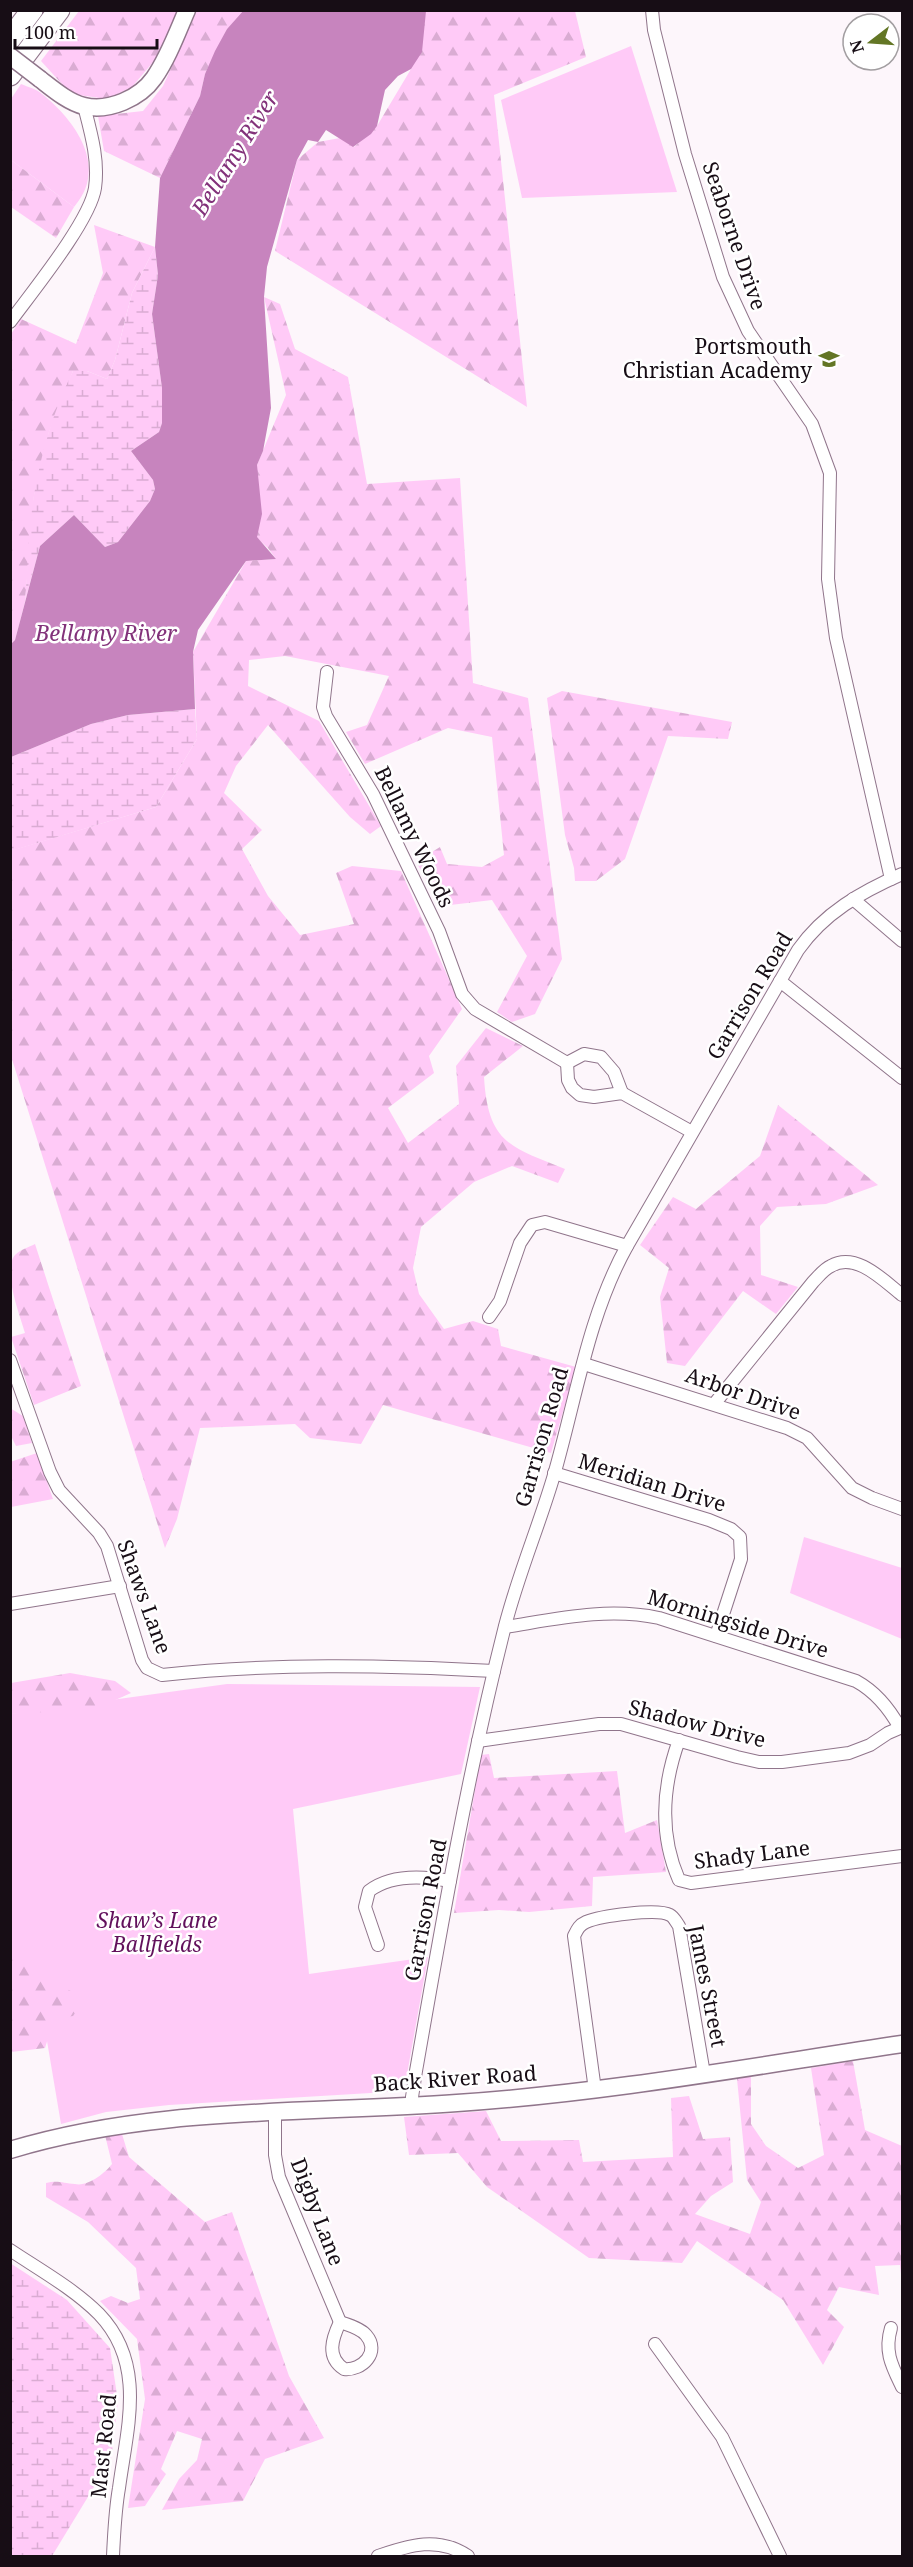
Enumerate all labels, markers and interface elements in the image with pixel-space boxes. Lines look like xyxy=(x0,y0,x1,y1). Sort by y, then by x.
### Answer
scale bar xyxy=(15,12,158,50)
north arrow xyxy=(841,12,901,72)
text: 100 m xyxy=(24,20,76,44)
text: N xyxy=(844,37,869,56)
water label: Bellamy River xyxy=(183,84,285,222)
street label: Seaborne Drive xyxy=(696,158,773,313)
place label: Portsmouth Christian Academy xyxy=(623,332,812,384)
school or university icon: Portsmouth Christian Academy xyxy=(817,347,841,371)
water label: Bellamy River xyxy=(34,617,178,647)
street label: Bellamy Woods xyxy=(369,761,461,912)
street label: Garrison Road xyxy=(700,926,798,1065)
street label: Arbor Drive xyxy=(682,1360,805,1426)
street label: Garrison Road xyxy=(508,1363,574,1510)
street label: Meridian Drive xyxy=(575,1446,730,1518)
street label: Shaws Lane xyxy=(111,1536,178,1658)
street label: Morningside Drive xyxy=(644,1582,832,1664)
street label: Shadow Drive xyxy=(626,1692,769,1754)
street label: Shady Lane xyxy=(692,1833,811,1875)
street label: Garrison Road xyxy=(397,1836,453,1983)
park label: Shaw’s Lane Ballfields xyxy=(97,1906,217,1958)
street label: James Street xyxy=(682,1921,734,2049)
street label: Back River Road xyxy=(372,2058,538,2098)
street label: Digby Lane xyxy=(285,2154,351,2269)
street label: Mast Road xyxy=(84,2392,122,2499)

